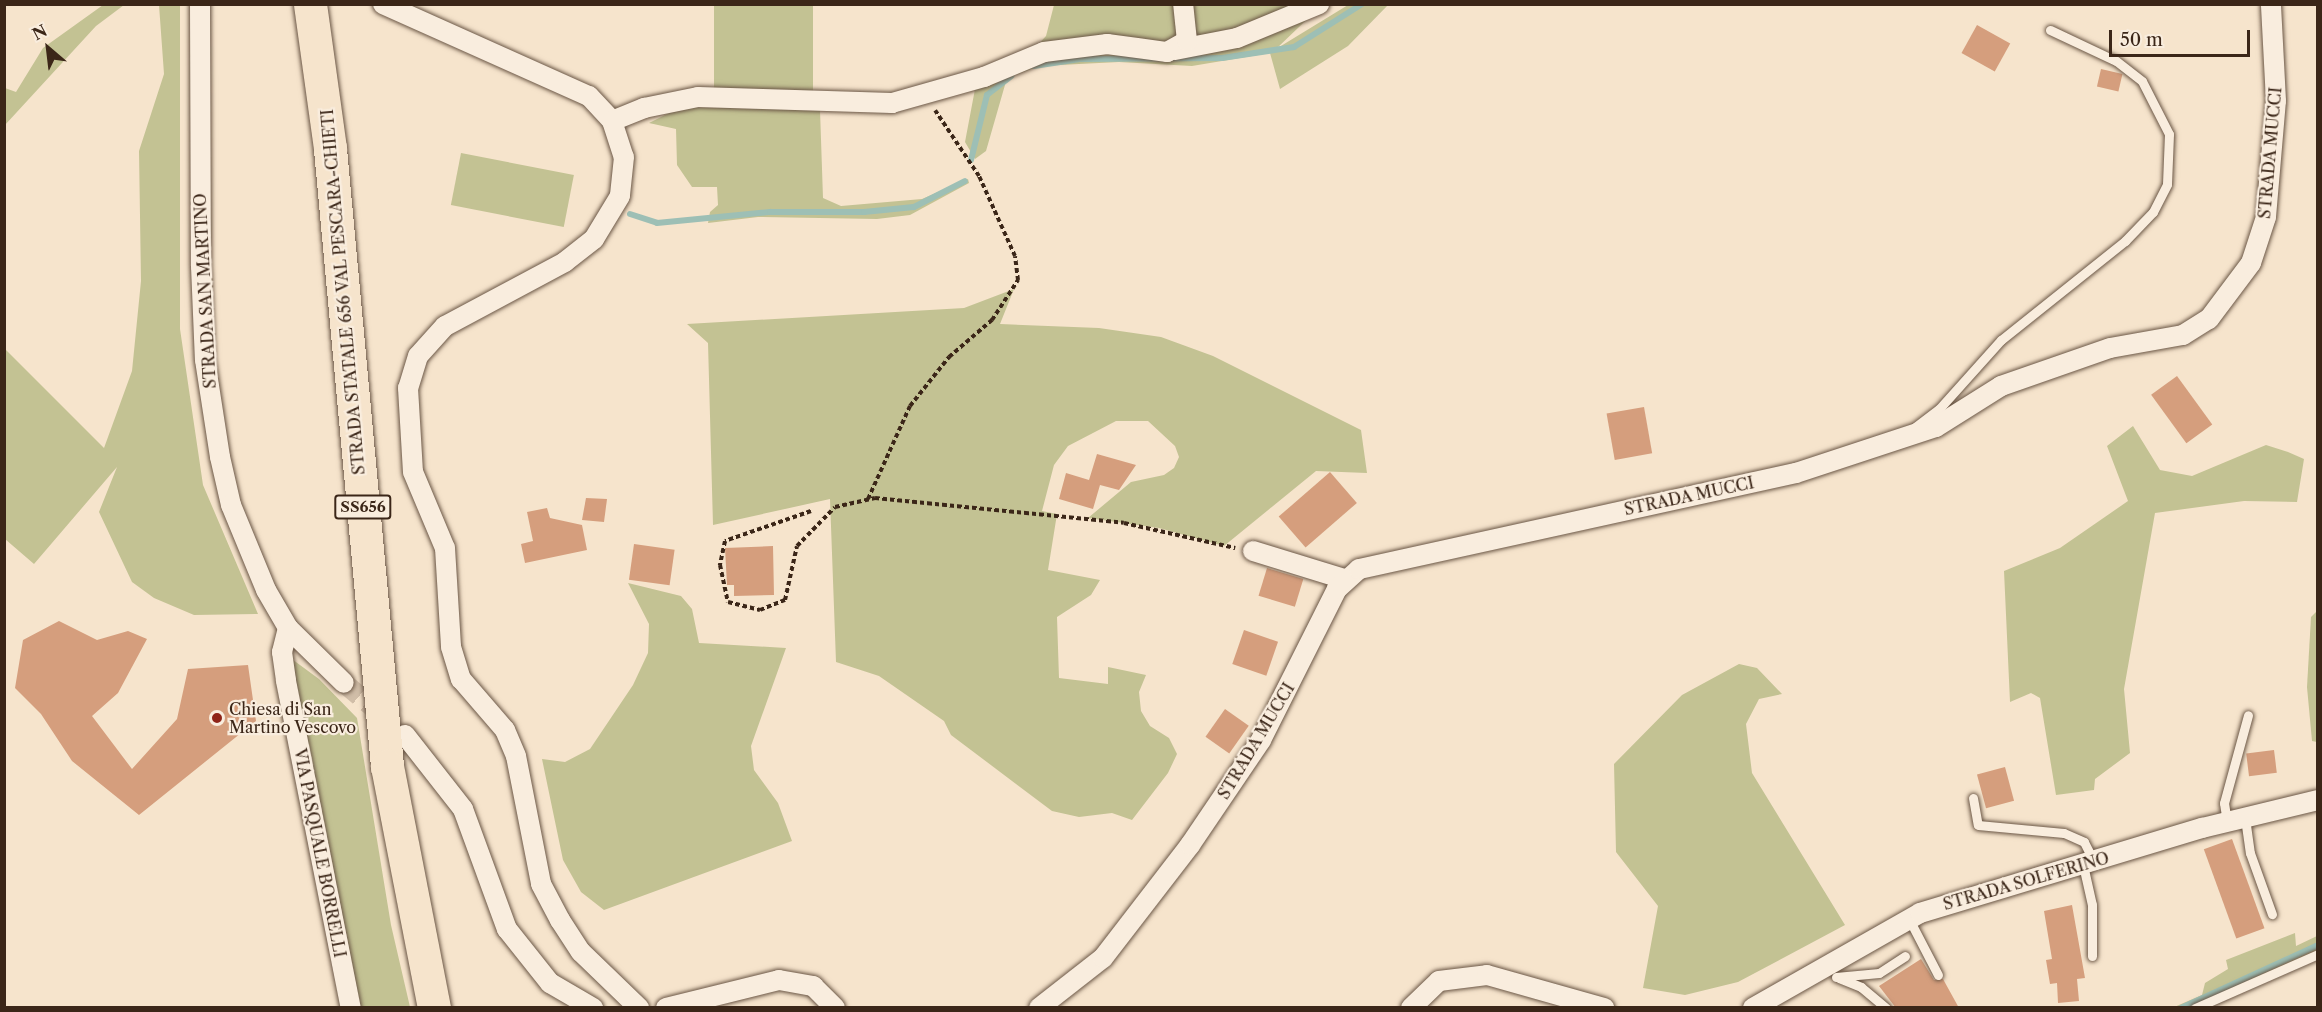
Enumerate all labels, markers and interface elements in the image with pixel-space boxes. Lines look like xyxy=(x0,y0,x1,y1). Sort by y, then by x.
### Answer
north arrow xyxy=(18,18,78,78)
scale bar xyxy=(2112,18,2253,56)
text: N xyxy=(29,20,50,44)
text: 50 m xyxy=(2120,29,2163,51)
street label: STRADA MUCCI xyxy=(2255,86,2285,220)
street label: STRADA STATALE 656 VAL PESCARA-CHIETI xyxy=(317,107,369,477)
street label: STRADA SAN MARTINO xyxy=(190,193,220,389)
street label: STRADA MUCCI xyxy=(1622,473,1756,519)
road number: SS656 xyxy=(333,495,393,519)
street label: STRADA MUCCI xyxy=(1214,679,1298,803)
place label: Chiesa di San Martino Vescovo xyxy=(229,699,357,737)
marker: Chiesa di San Martino Vescovo xyxy=(210,711,224,725)
street label: VIA PASQUALE BORRELLI xyxy=(290,747,350,959)
street label: STRADA SOLFERINO xyxy=(1940,848,2112,914)

